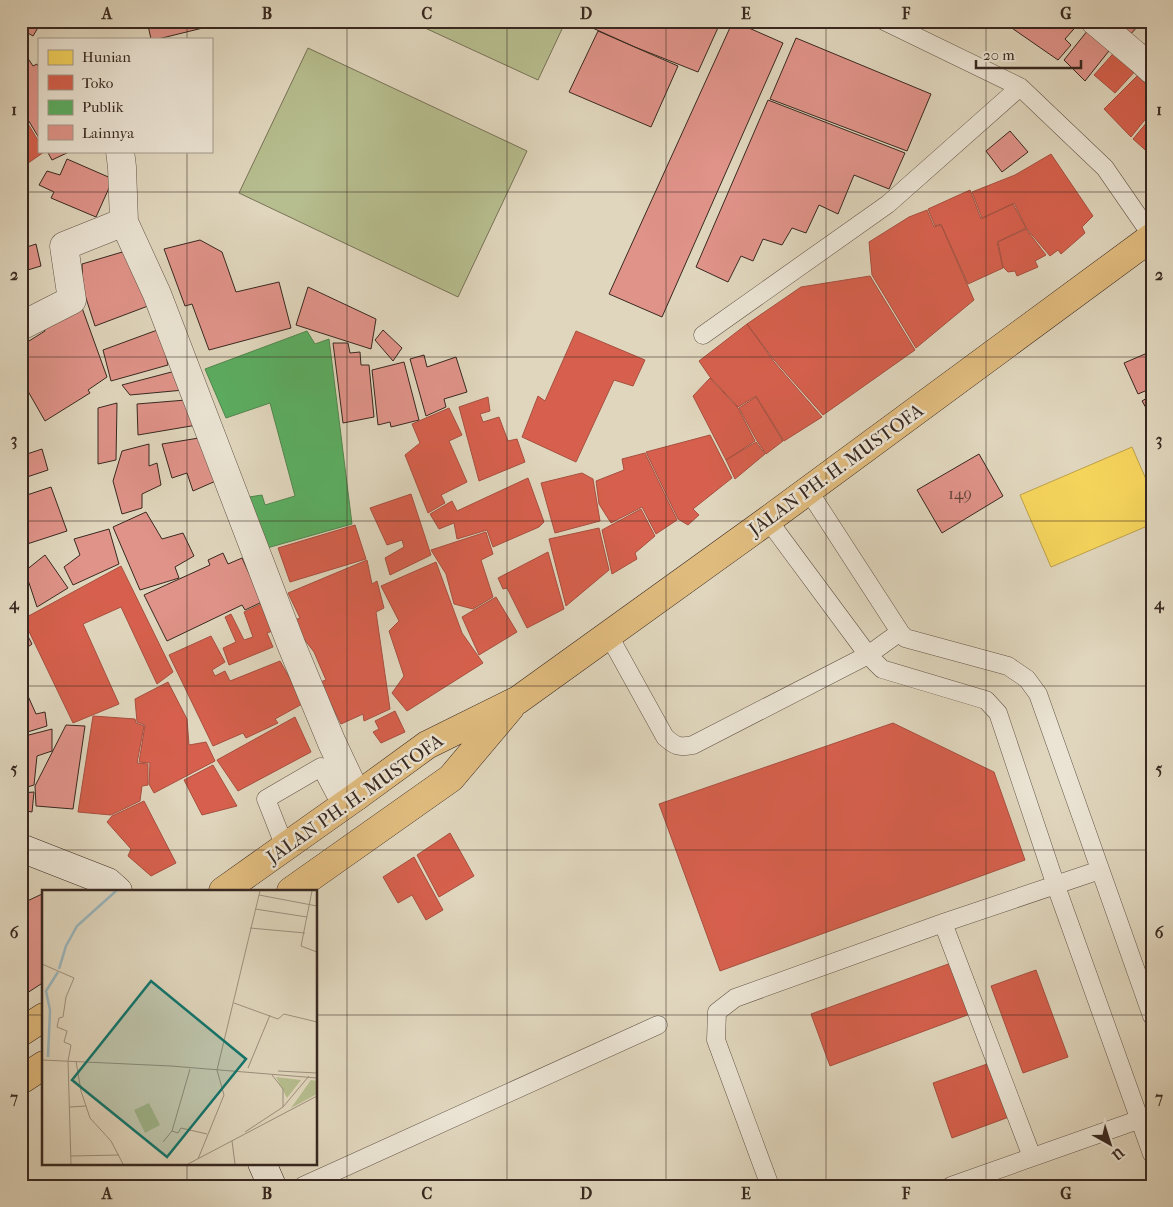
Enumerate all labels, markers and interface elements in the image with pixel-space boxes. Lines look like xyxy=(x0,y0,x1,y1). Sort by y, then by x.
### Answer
text: A xyxy=(101,4,113,23)
text: B xyxy=(262,4,272,23)
text: C xyxy=(422,4,433,23)
text: D xyxy=(580,4,592,23)
text: E xyxy=(741,4,751,23)
text: F xyxy=(901,4,911,23)
text: G xyxy=(1060,4,1072,23)
legend xyxy=(38,38,212,152)
scale bar xyxy=(976,38,1080,70)
text: 20 m xyxy=(983,46,1015,64)
text: Hunian xyxy=(82,48,131,66)
text: Toko xyxy=(82,74,114,92)
text: Publik xyxy=(82,98,124,116)
text: 1 xyxy=(11,100,17,119)
text: 1 xyxy=(1156,100,1162,119)
text: Lainnya xyxy=(82,124,135,142)
text: 2 xyxy=(10,265,18,284)
text: 2 xyxy=(1155,265,1163,284)
street label: JALAN PH. H. MUSTOFA xyxy=(743,399,928,542)
text: 3 xyxy=(11,430,17,450)
text: 3 xyxy=(1156,430,1162,450)
house number: 149 xyxy=(948,484,972,503)
text: 4 xyxy=(8,594,20,614)
text: 4 xyxy=(1153,594,1165,614)
street label: JALAN PH. H. MUSTOFA xyxy=(261,729,448,870)
text: 5 xyxy=(11,759,18,778)
text: 5 xyxy=(1156,759,1163,778)
inset map xyxy=(42,890,318,1164)
text: 6 xyxy=(10,923,19,942)
text: 6 xyxy=(1155,923,1164,942)
text: 7 xyxy=(9,1088,18,1107)
text: 7 xyxy=(1154,1088,1163,1107)
north arrow xyxy=(1086,1120,1136,1170)
text: U xyxy=(1108,1143,1128,1164)
text: A xyxy=(101,1184,113,1203)
text: B xyxy=(262,1184,272,1203)
text: C xyxy=(422,1184,433,1203)
text: D xyxy=(580,1184,592,1203)
text: E xyxy=(741,1184,751,1203)
text: F xyxy=(901,1184,911,1203)
text: G xyxy=(1060,1184,1072,1203)

